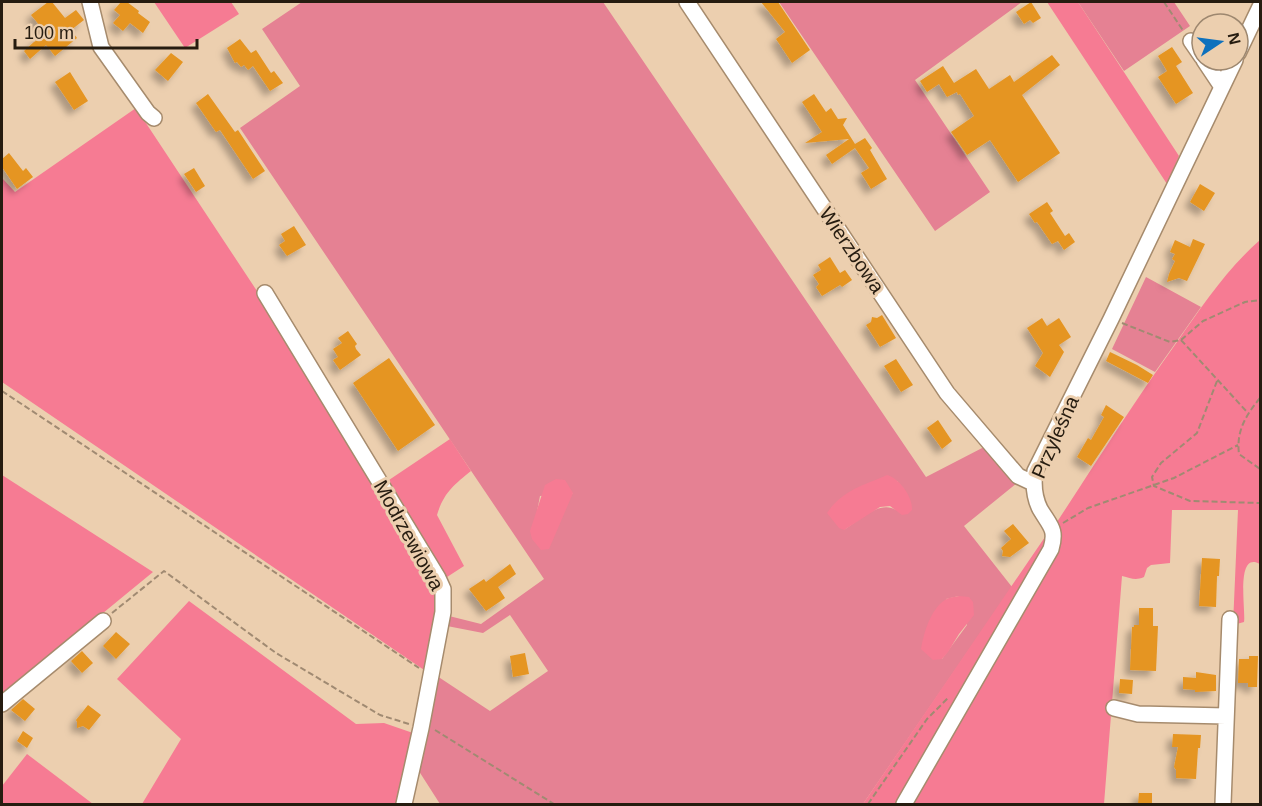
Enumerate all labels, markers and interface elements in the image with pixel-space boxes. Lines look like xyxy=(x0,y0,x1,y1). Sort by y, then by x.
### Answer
scale bar xyxy=(15,12,196,50)
north arrow xyxy=(1190,12,1250,72)
text: 100 m xyxy=(24,23,74,43)
text: N xyxy=(1225,31,1244,46)
street label: Wierzbowa xyxy=(815,203,889,298)
street label: Przyleśna xyxy=(1027,392,1083,482)
street label: Modrzewiowa xyxy=(370,476,449,595)

